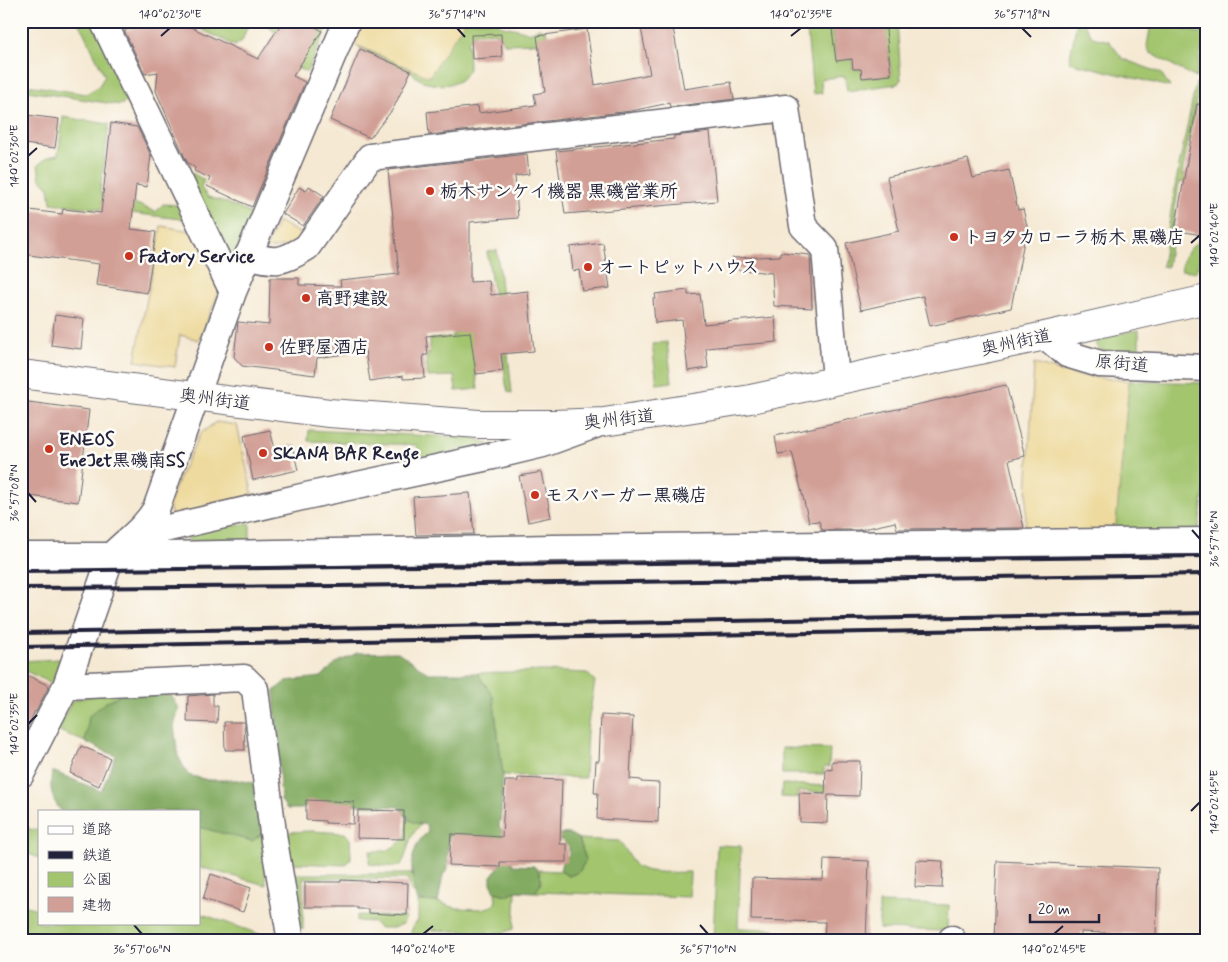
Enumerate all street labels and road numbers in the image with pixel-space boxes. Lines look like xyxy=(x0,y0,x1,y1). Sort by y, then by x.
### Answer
street label: 奥州街道 xyxy=(978,324,1054,362)
street label: 原街道 xyxy=(1094,350,1150,378)
street label: 奥州街道 xyxy=(178,384,252,416)
street label: 奥州街道 xyxy=(582,404,656,436)

